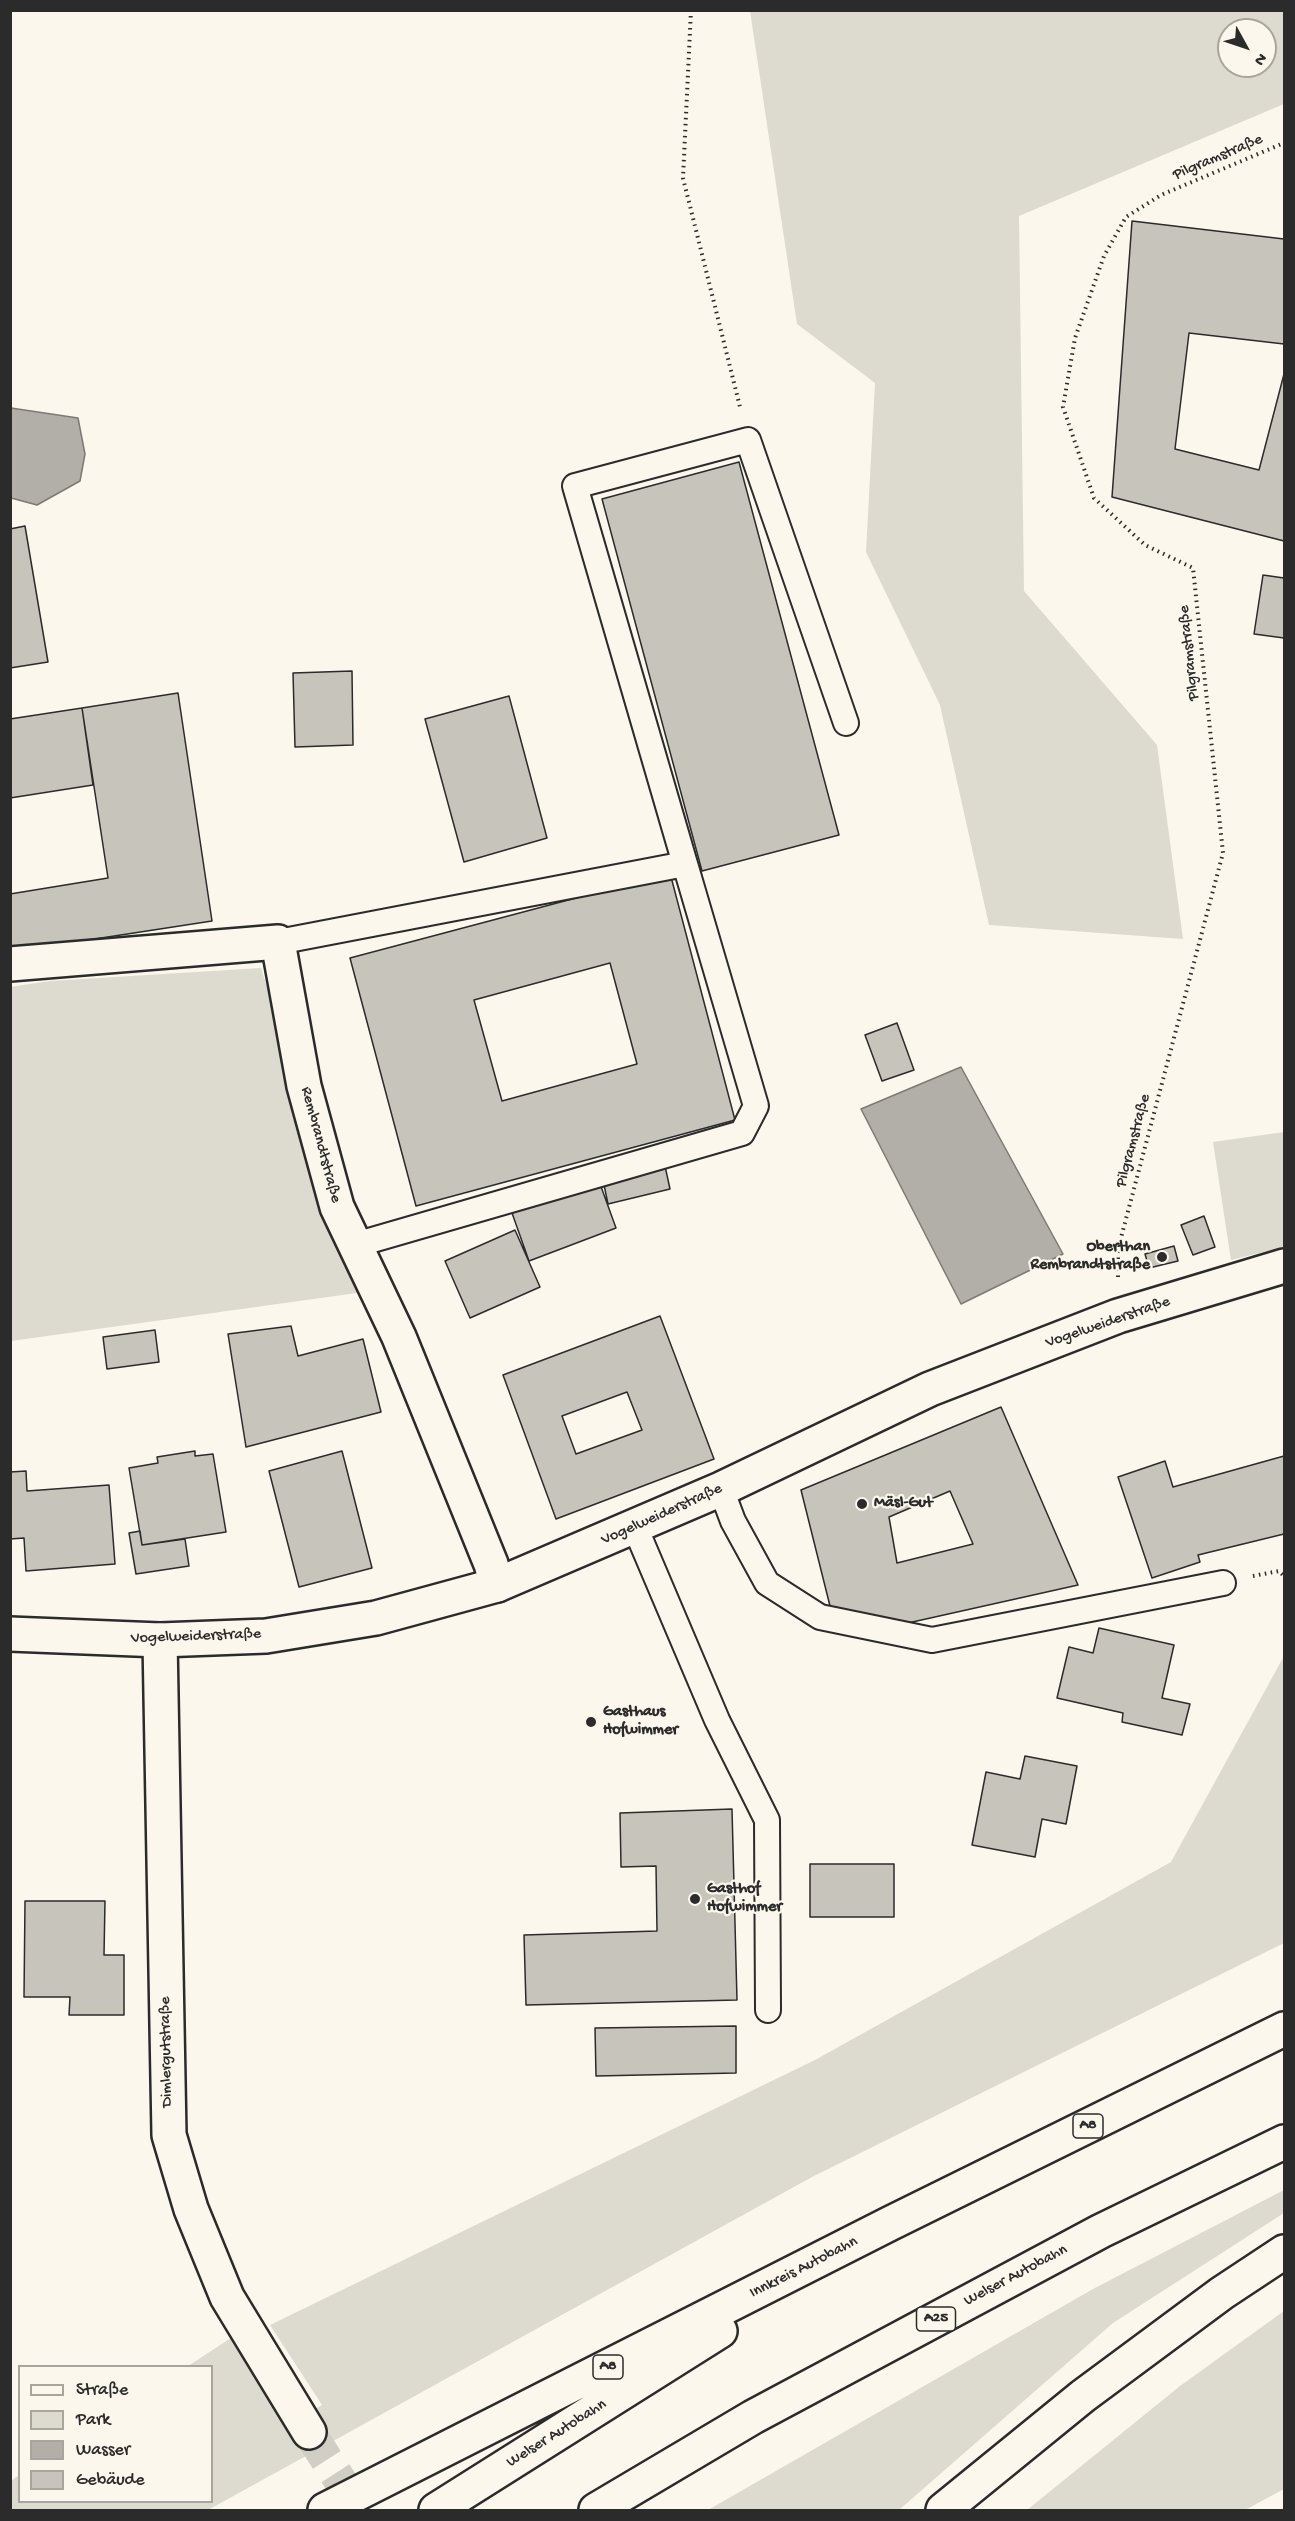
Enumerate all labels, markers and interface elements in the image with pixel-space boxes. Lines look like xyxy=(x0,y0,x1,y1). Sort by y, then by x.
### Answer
north arrow xyxy=(1217,18,1277,78)
text: N xyxy=(1249,48,1270,69)
street label: Pilgramstraße xyxy=(1170,130,1266,186)
street label: Pilgramstraße xyxy=(1175,604,1205,702)
street label: Rembrandtstraße xyxy=(295,1085,345,1205)
street label: Pilgramstraße xyxy=(1112,1092,1156,1190)
place label: Oberthan Rembrandtstraße xyxy=(1031,1238,1150,1276)
marker: Oberthan Rembrandtstraße xyxy=(1155,1250,1169,1264)
street label: Vogelweiderstraße xyxy=(1043,1293,1173,1353)
street label: Vogelweiderstraße xyxy=(599,1480,725,1550)
place label: Mäsl-Gut xyxy=(874,1494,933,1514)
marker: Mäsl-Gut xyxy=(855,1497,869,1511)
street label: Vogelweiderstraße xyxy=(130,1625,262,1649)
place label: Gasthaus Hofwimmer xyxy=(603,1703,678,1741)
marker: Gasthaus Hofwimmer xyxy=(584,1715,598,1729)
place label: Gasthof Hofwimmer xyxy=(707,1880,782,1918)
marker: Gasthof Hofwimmer xyxy=(688,1892,702,1906)
street label: Dimlergutstraße xyxy=(156,1996,178,2108)
road number: A8 xyxy=(1073,2114,1103,2138)
street label: Innkreis Autobahn xyxy=(747,2233,861,2303)
street label: Welser Autobahn xyxy=(961,2241,1071,2311)
road number: A25 xyxy=(916,2307,956,2331)
road number: A8 xyxy=(593,2355,623,2379)
legend xyxy=(18,2365,213,2503)
text: Straße xyxy=(76,2380,128,2401)
street label: Welser Autobahn xyxy=(503,2396,611,2472)
text: Park xyxy=(76,2410,110,2431)
text: Wasser xyxy=(76,2440,130,2461)
text: Gebäude xyxy=(76,2470,144,2491)

